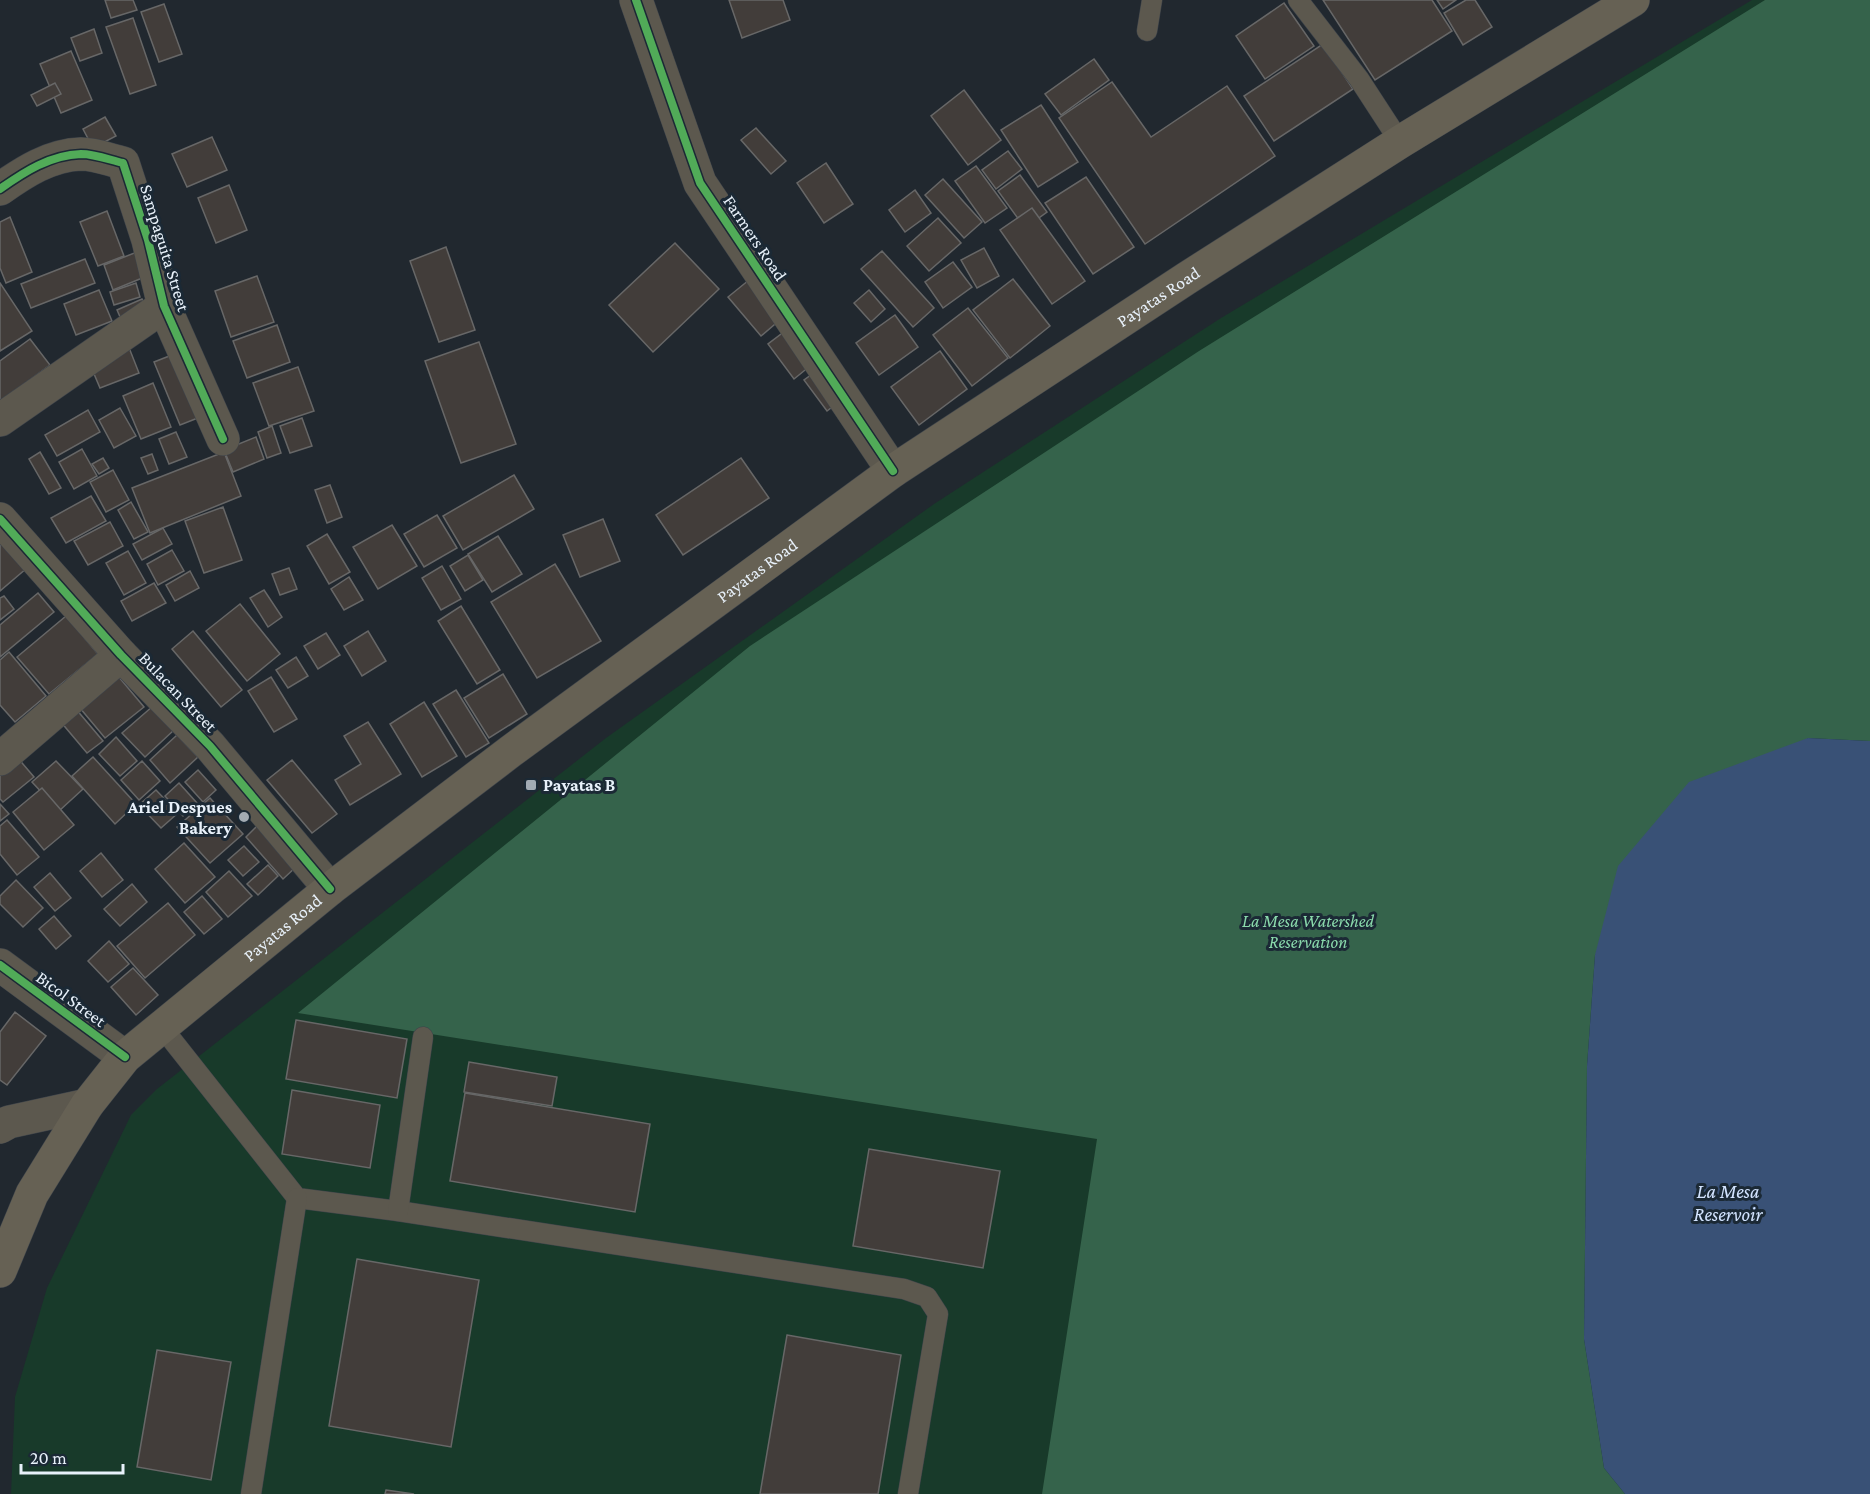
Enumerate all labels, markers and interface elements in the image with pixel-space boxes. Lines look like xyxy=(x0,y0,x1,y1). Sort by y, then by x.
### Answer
street label: Sampaguita Street xyxy=(136,182,194,315)
street label: Farmers Road xyxy=(719,191,791,285)
street label: Payatas Road xyxy=(1113,262,1204,331)
street label: Payatas Road xyxy=(713,534,802,607)
street label: Bulacan Street xyxy=(135,648,222,737)
place label: Payatas B xyxy=(543,775,615,795)
marker: Payatas B xyxy=(524,778,538,792)
place label: Ariel Despues Bakery xyxy=(127,797,232,838)
marker: Ariel Despues Bakery xyxy=(237,810,251,824)
street label: Payatas Road xyxy=(240,890,326,966)
park label: La Mesa Watershed Reservation xyxy=(1242,911,1375,952)
street label: Bicol Street xyxy=(32,967,111,1032)
water label: La Mesa Reservoir xyxy=(1694,1180,1763,1225)
scale bar xyxy=(21,1437,123,1475)
text: 20 m xyxy=(30,1448,67,1468)

